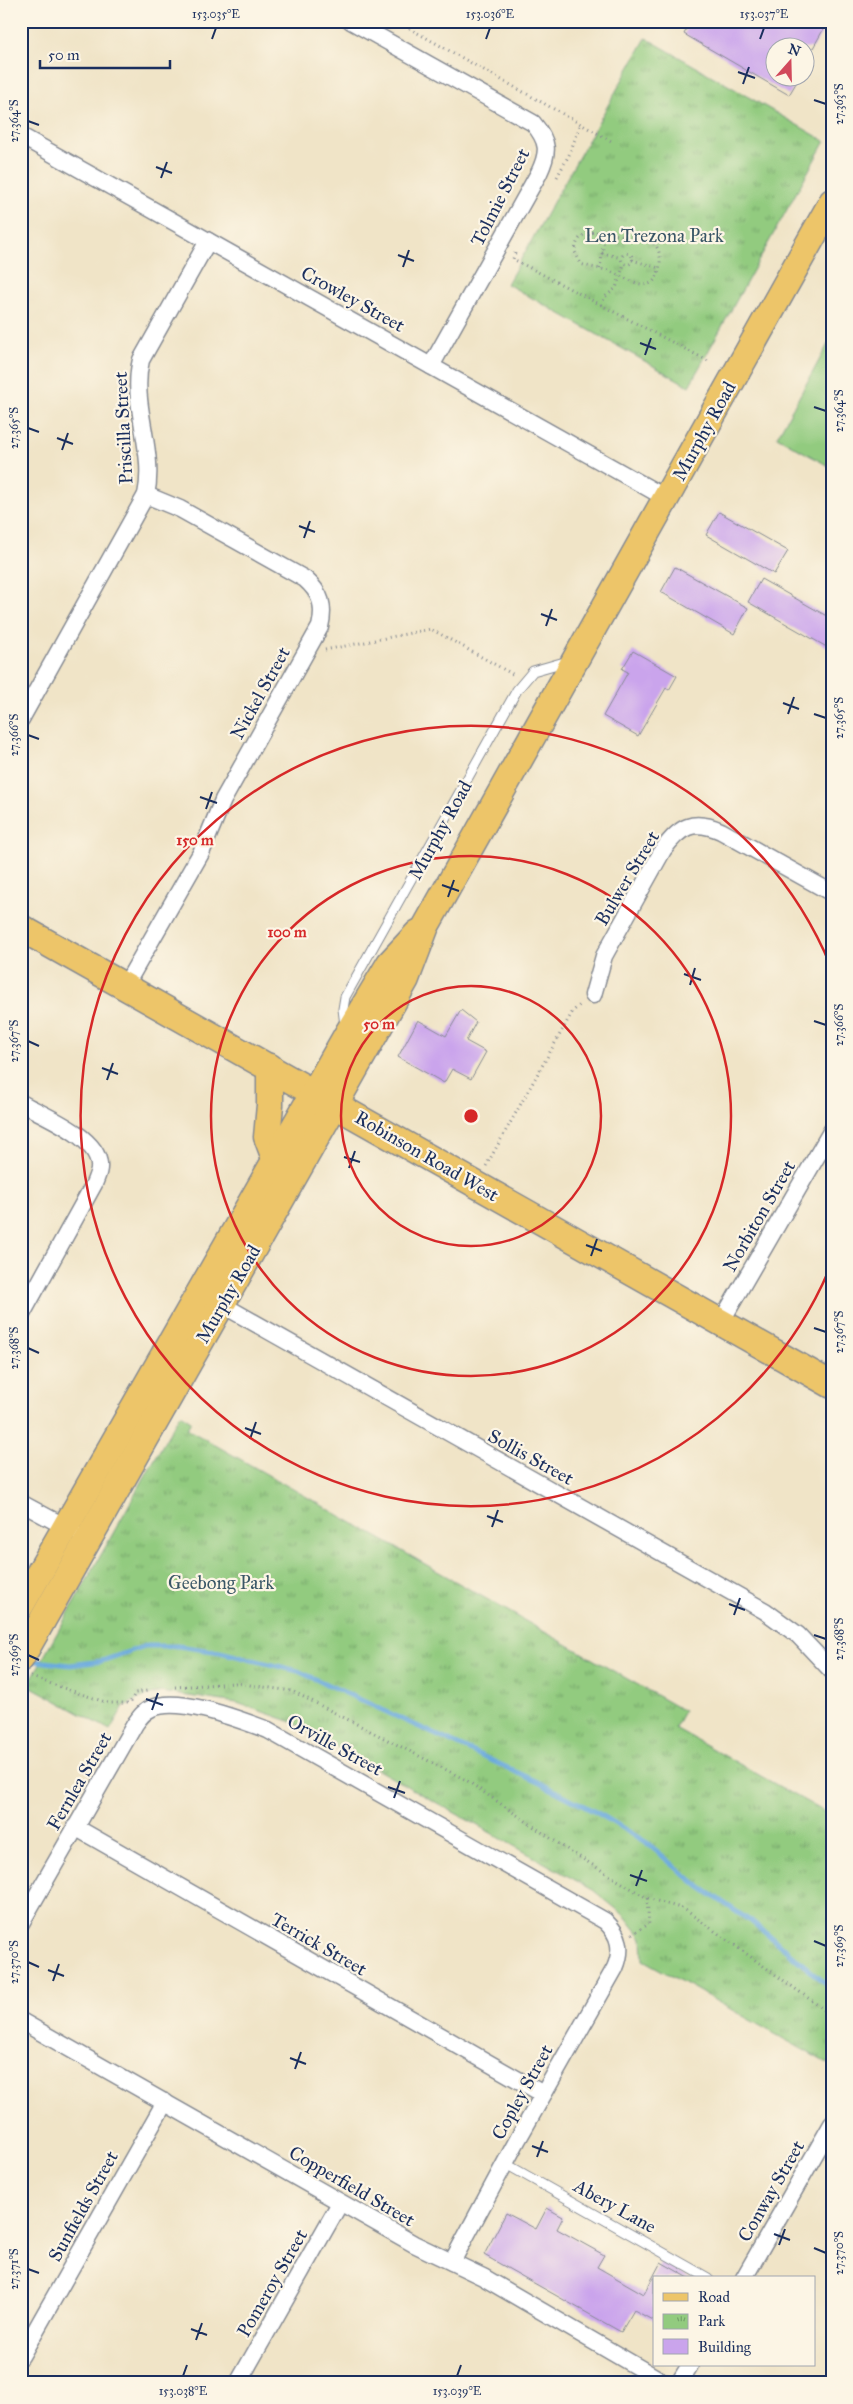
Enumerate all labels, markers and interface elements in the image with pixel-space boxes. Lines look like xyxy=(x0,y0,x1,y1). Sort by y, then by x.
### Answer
text: 153.035°E xyxy=(192,7,240,21)
text: 153.036°E xyxy=(466,7,515,21)
text: 153.037°E xyxy=(740,7,789,21)
scale bar xyxy=(40,38,170,70)
north arrow xyxy=(766,38,816,88)
text: N xyxy=(786,40,803,60)
text: 50 m xyxy=(48,46,80,64)
text: 27.363°S xyxy=(832,83,846,125)
text: 27.364°S xyxy=(7,99,21,143)
street label: Tolmie Street xyxy=(466,144,535,250)
park label: Len Trezona Park xyxy=(584,224,724,247)
street label: Crowley Street xyxy=(297,261,409,337)
street label: Priscilla Street xyxy=(109,371,137,485)
street label: Murphy Road xyxy=(667,377,741,485)
text: 27.364°S xyxy=(832,389,846,433)
text: 27.365°S xyxy=(7,407,21,449)
street label: Nickel Street xyxy=(225,642,295,743)
text: 27.365°S xyxy=(832,697,846,739)
text: 27.366°S xyxy=(7,714,21,756)
street label: Murphy Road xyxy=(403,776,477,884)
street label: Bulwer Street xyxy=(590,826,664,929)
text: 150 m xyxy=(176,831,214,849)
text: 100 m xyxy=(267,923,307,941)
text: 27.366°S xyxy=(832,1004,846,1046)
text: 50 m xyxy=(363,1015,395,1033)
text: 27.367°S xyxy=(7,1019,21,1062)
street label: Robinson Road West xyxy=(351,1106,503,1207)
centre of rings xyxy=(462,1107,480,1125)
street label: Norbiton Street xyxy=(718,1156,800,1276)
street label: Murphy Road xyxy=(191,1240,266,1347)
text: 27.367°S xyxy=(832,1310,846,1353)
text: 27.368°S xyxy=(7,1326,21,1369)
street label: Sollis Street xyxy=(484,1424,578,1490)
park label: Geebong Park xyxy=(168,1571,274,1595)
text: 27.368°S xyxy=(832,1617,846,1660)
text: 27.369°S xyxy=(7,1633,21,1676)
street label: Orville Street xyxy=(283,1709,387,1781)
street label: Fernlea Street xyxy=(42,1728,116,1834)
street label: Terrick Street xyxy=(267,1907,371,1981)
text: 27.369°S xyxy=(832,1924,846,1967)
text: 27.370°S xyxy=(7,1940,21,1984)
street label: Copley Street xyxy=(486,2040,558,2144)
street label: Conway Street xyxy=(733,2136,809,2246)
street label: Copperfield Street xyxy=(285,2141,419,2231)
street label: Sunfields Street xyxy=(43,2146,123,2265)
street label: Abery Lane xyxy=(569,2174,660,2238)
street label: Pomeroy Street xyxy=(232,2225,312,2341)
text: 27.370°S xyxy=(832,2231,846,2275)
text: 27.371°S xyxy=(7,2248,21,2290)
legend xyxy=(653,2276,816,2366)
text: Road xyxy=(698,2288,730,2306)
text: Park xyxy=(698,2312,725,2330)
text: Building xyxy=(698,2338,752,2356)
text: 153.038°E xyxy=(159,2384,208,2398)
text: 153.039°E xyxy=(433,2384,482,2398)

